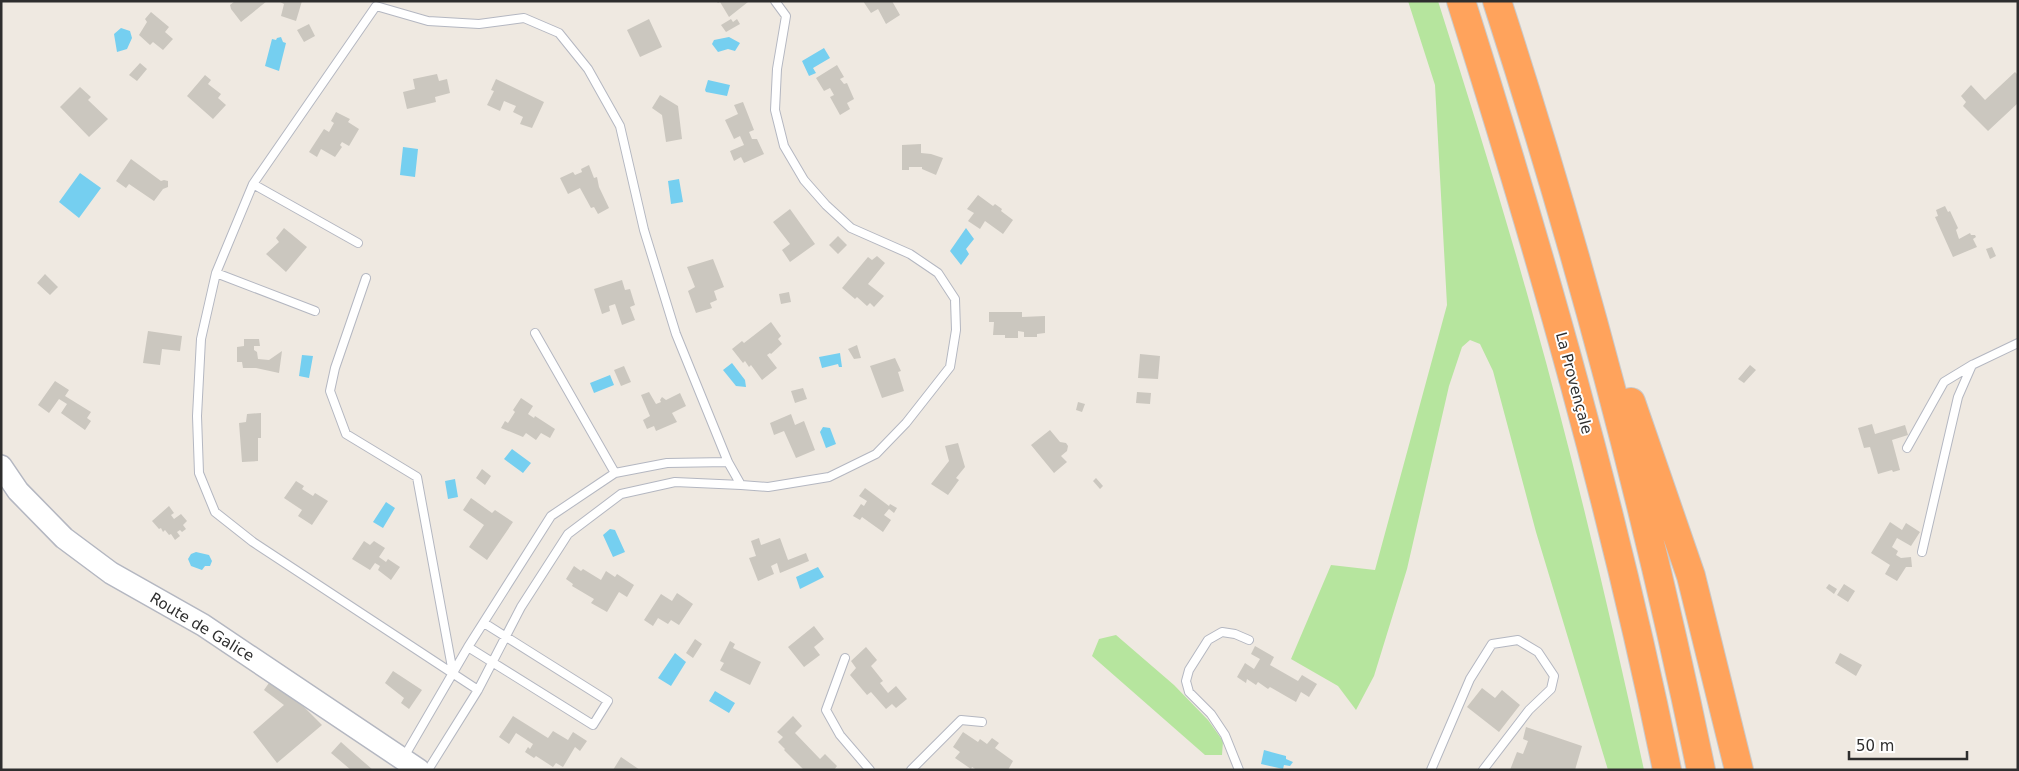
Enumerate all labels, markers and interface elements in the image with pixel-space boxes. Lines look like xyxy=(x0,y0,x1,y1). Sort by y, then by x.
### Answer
street label: La Provençale xyxy=(1552,330,1596,436)
street label: Route de Galice xyxy=(147,589,257,665)
scale bar xyxy=(1849,728,1966,760)
text: 50 m xyxy=(1856,737,1894,755)

